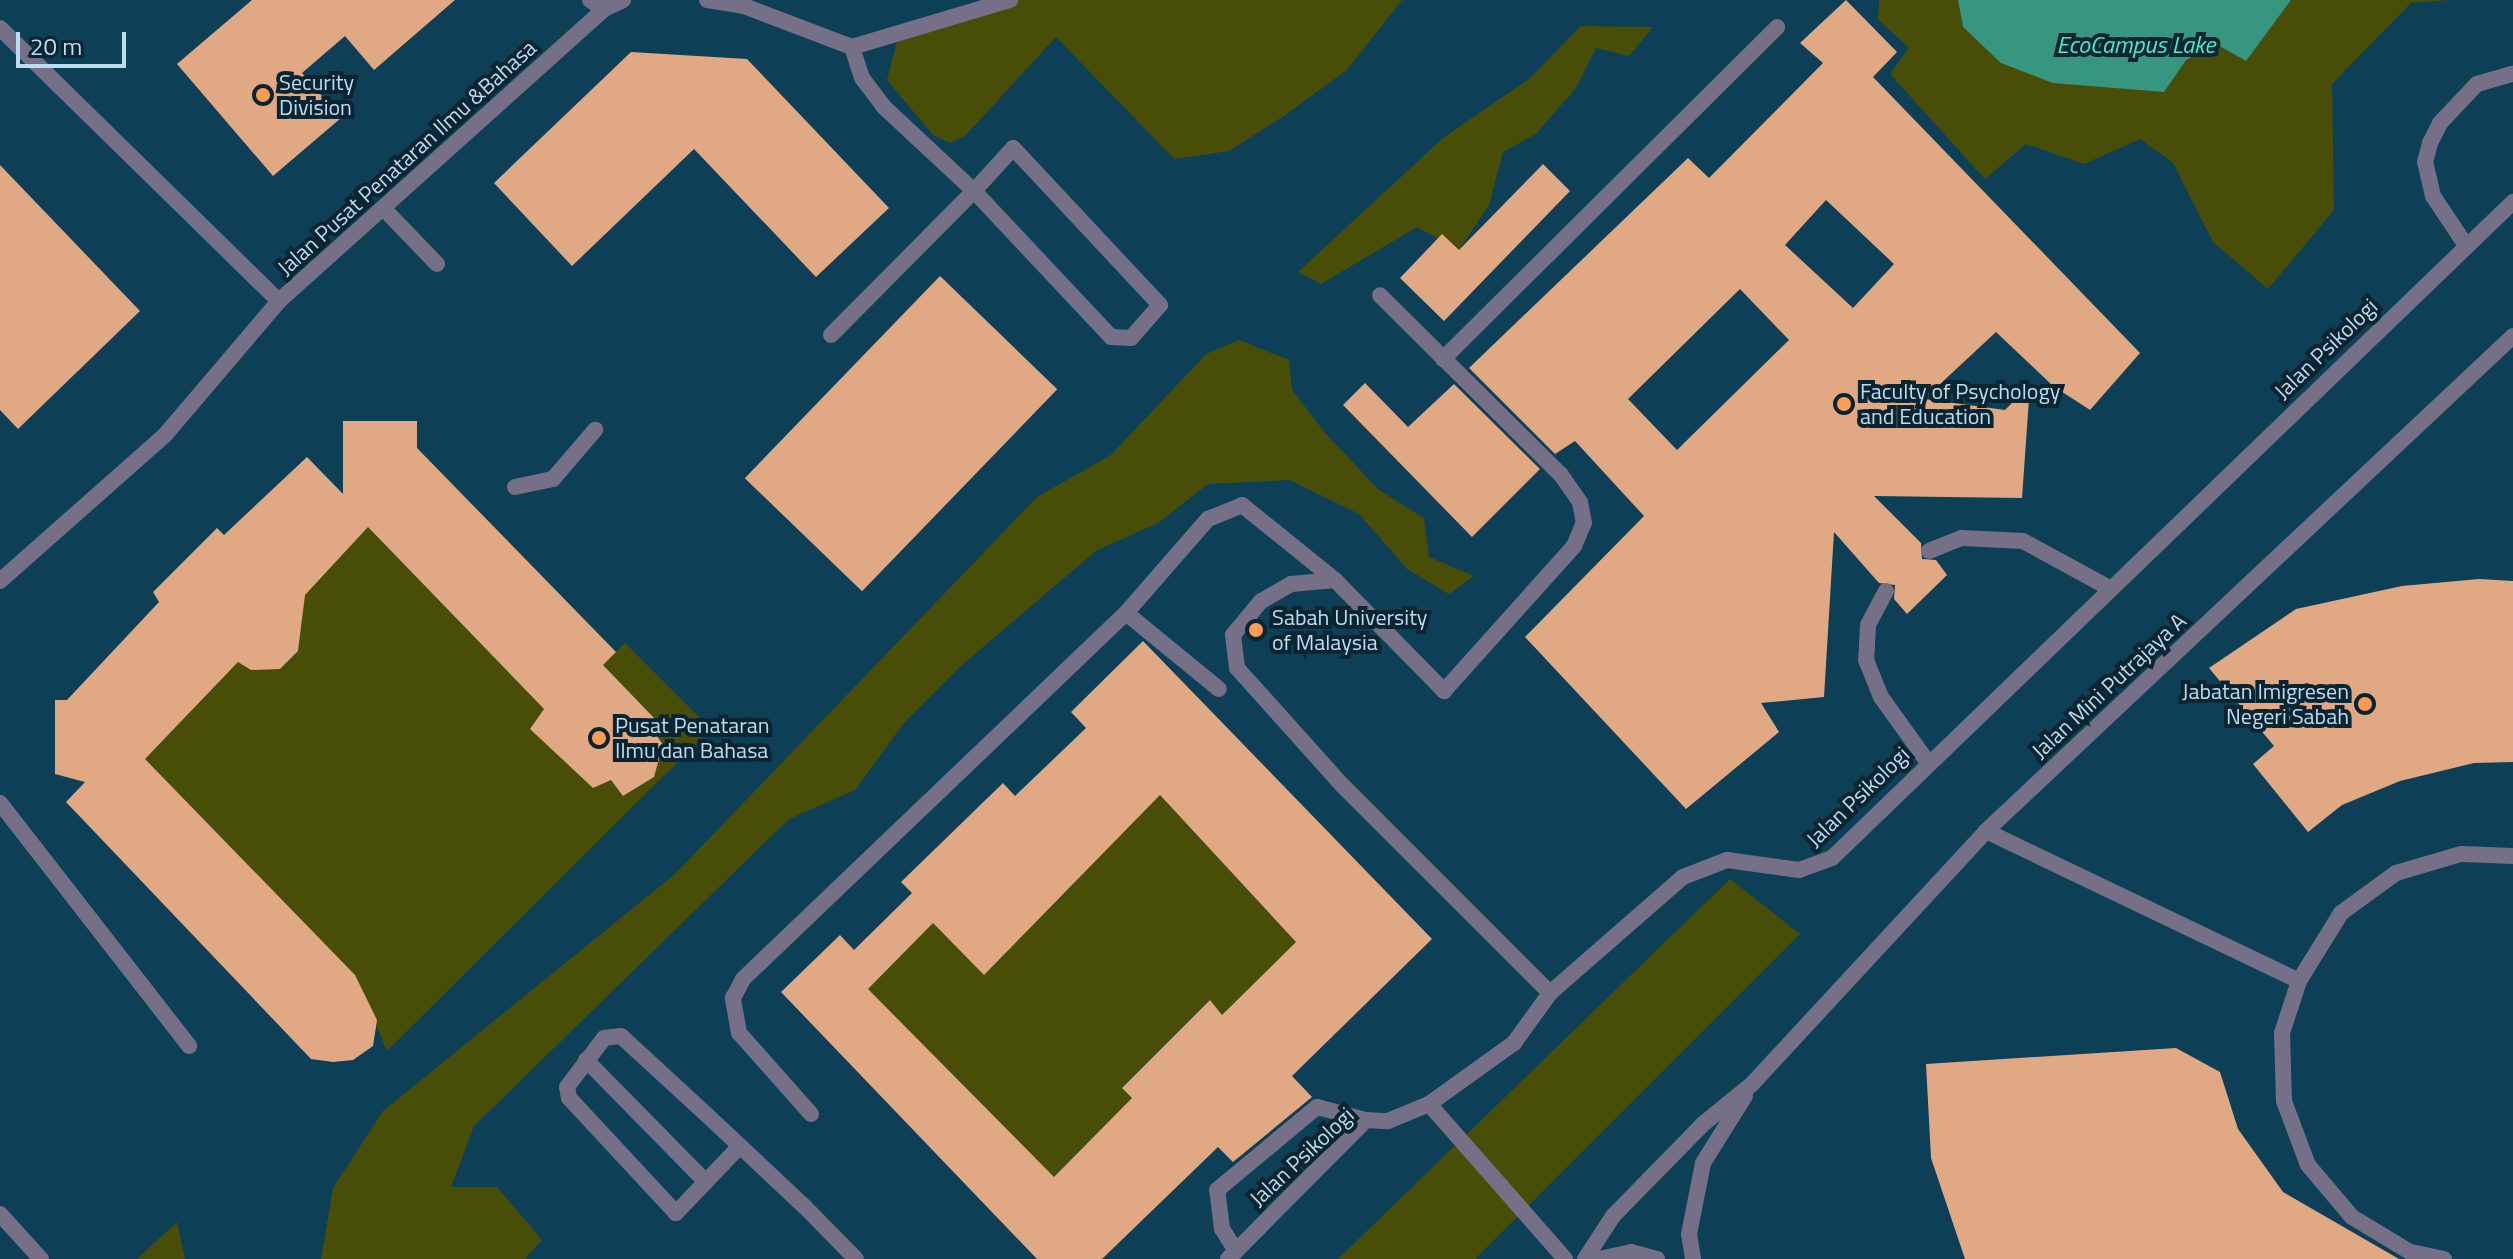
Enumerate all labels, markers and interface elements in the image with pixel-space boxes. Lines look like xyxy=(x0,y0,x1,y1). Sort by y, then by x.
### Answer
scale bar xyxy=(20,16,130,66)
text: 20 m xyxy=(30,28,82,64)
water label: EcoCampus Lake xyxy=(2057,31,2215,59)
street label: Jalan Pusat Penataran Ilmu &Bahasa xyxy=(272,35,542,281)
place label: Security Division xyxy=(279,69,354,120)
marker: Security Division xyxy=(254,86,272,104)
street label: Jalan Psikologi xyxy=(2269,293,2383,405)
place label: Faculty of Psychology and Education xyxy=(1860,378,2060,430)
marker: Faculty of Psychology and Education xyxy=(1835,395,1853,413)
place label: Sabah University of Malaysia xyxy=(1272,604,1427,656)
street label: Jalan Mini Putrajaya A xyxy=(2026,608,2192,764)
marker: Sabah University of Malaysia xyxy=(1247,621,1265,639)
place label: Jabatan Imigresen Negeri Sabah xyxy=(2182,678,2349,730)
marker: Jabatan Imigresen Negeri Sabah xyxy=(2356,695,2374,713)
place label: Pusat Penataran Ilmu dan Bahasa xyxy=(615,712,770,764)
marker: Pusat Penataran Ilmu dan Bahasa xyxy=(590,729,608,747)
street label: Jalan Psikologi xyxy=(1801,741,1915,853)
street label: Jalan Psikologi xyxy=(1244,1102,1360,1212)

